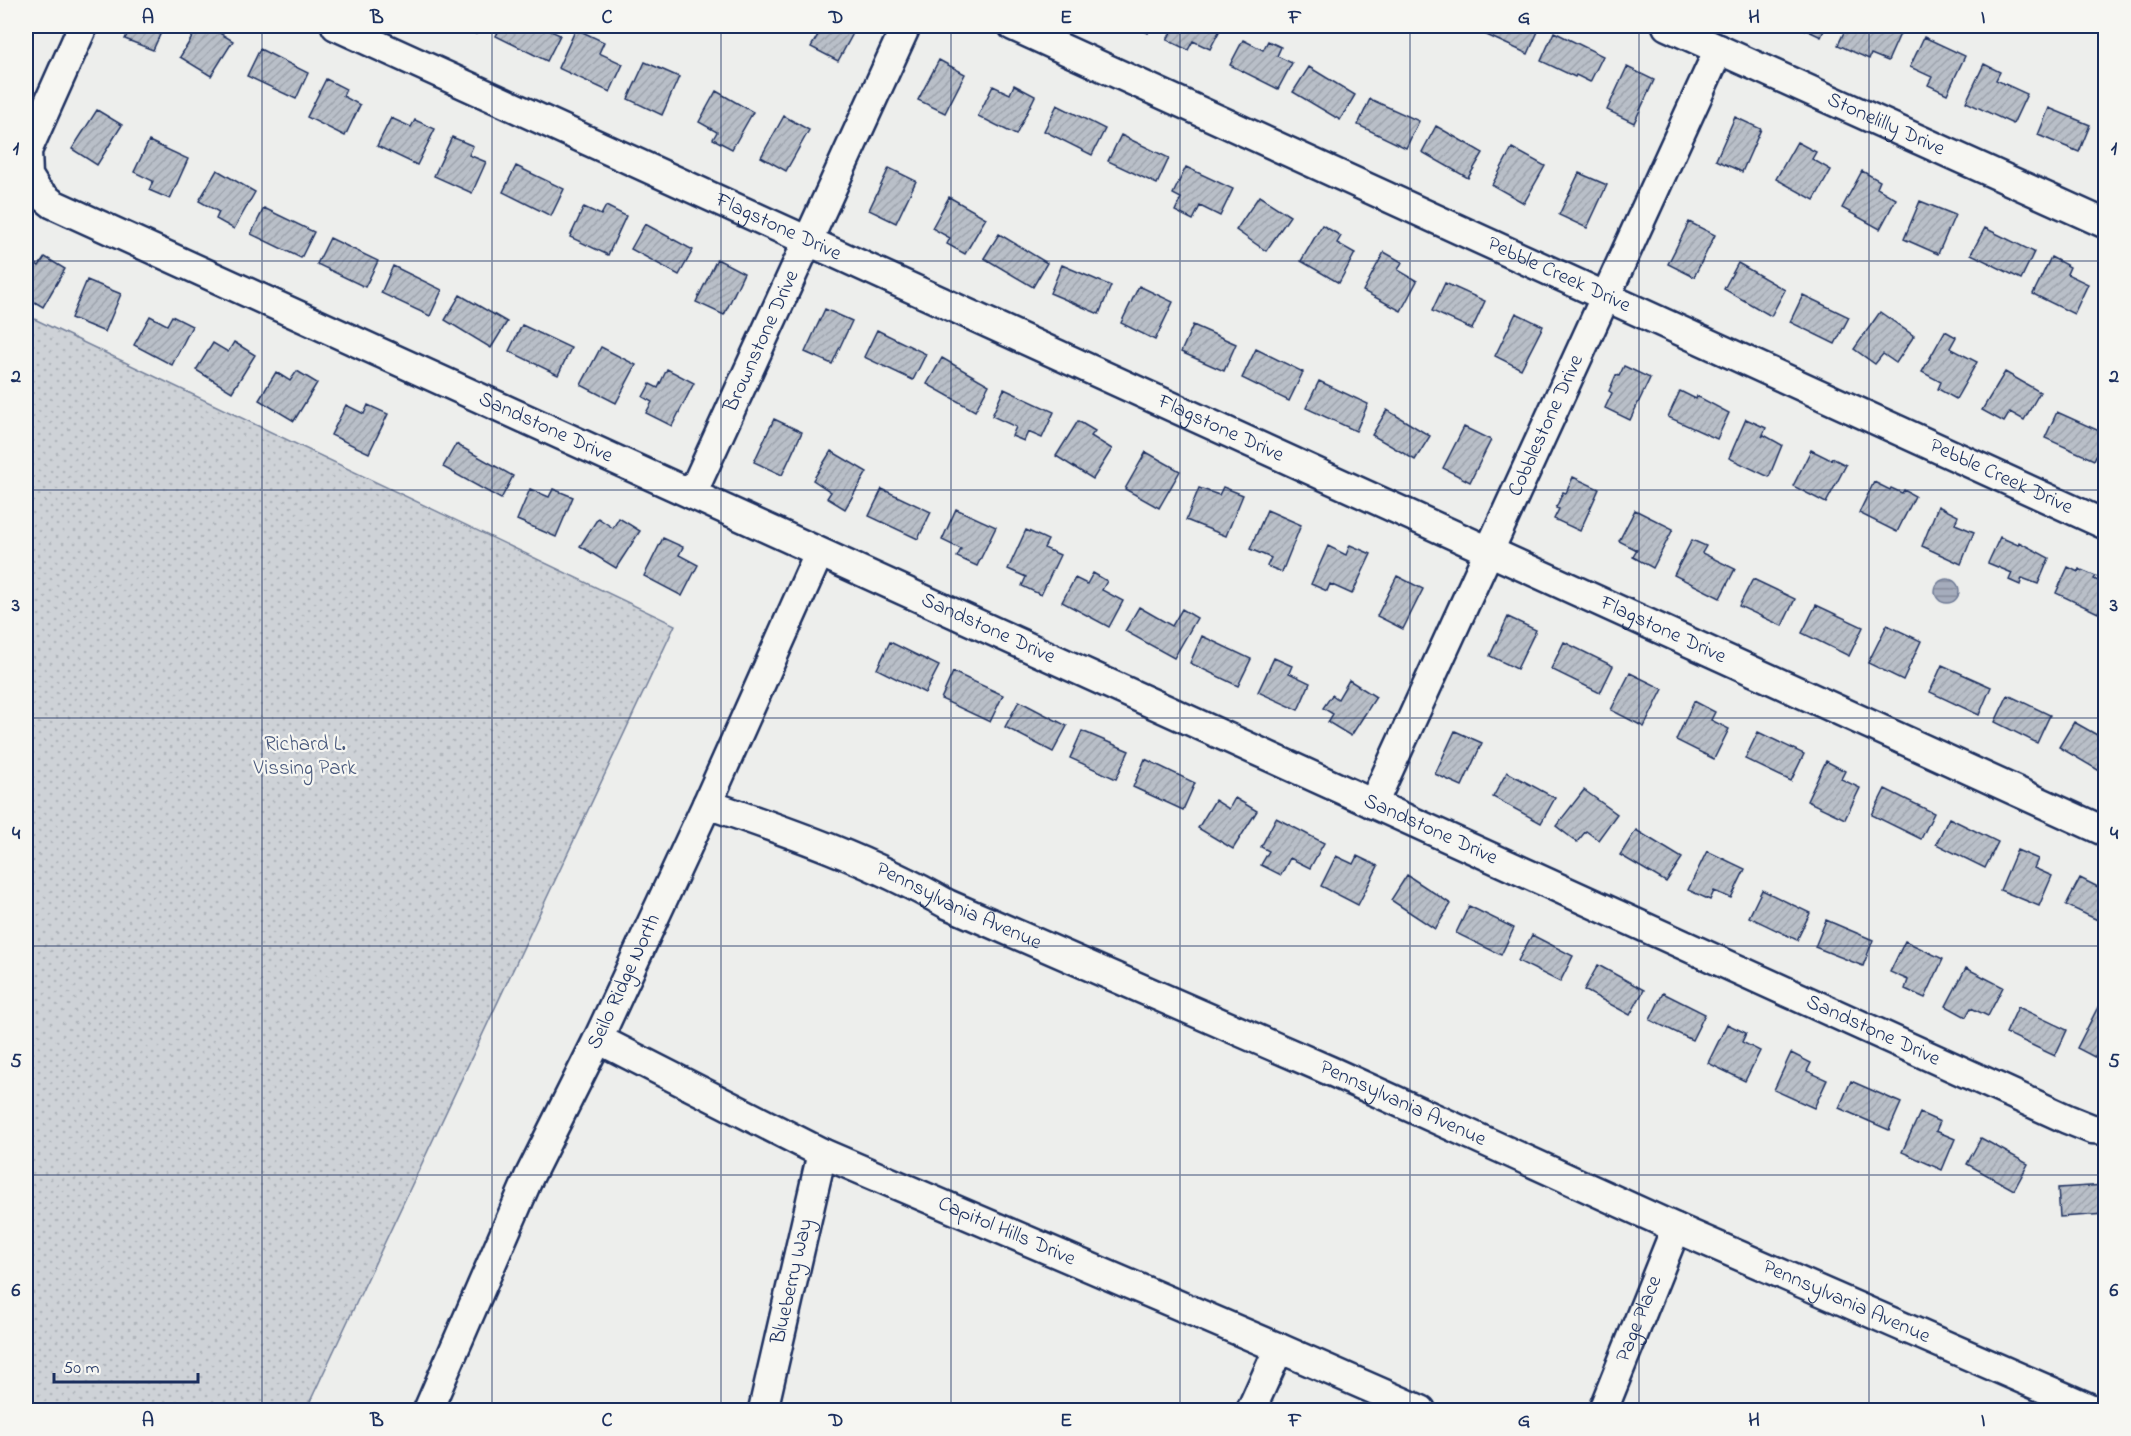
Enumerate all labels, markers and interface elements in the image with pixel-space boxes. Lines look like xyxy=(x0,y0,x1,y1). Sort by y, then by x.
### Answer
text: A xyxy=(142,4,154,33)
text: B xyxy=(369,4,384,33)
text: C xyxy=(602,4,613,33)
text: D xyxy=(828,4,843,33)
text: E xyxy=(1060,4,1072,33)
text: F xyxy=(1288,4,1302,33)
text: G xyxy=(1518,4,1531,33)
text: H xyxy=(1748,4,1760,33)
text: I xyxy=(1981,4,1986,33)
street label: Stonelilly Drive xyxy=(1822,85,1950,165)
text: 1 xyxy=(13,135,20,164)
text: 1 xyxy=(2111,135,2118,164)
street label: Flagstone Drive xyxy=(709,185,847,269)
street label: Pebble Creek Drive xyxy=(1482,229,1636,321)
street label: Brownstone Drive xyxy=(716,265,808,418)
street label: Cobblestone Drive xyxy=(1501,349,1592,502)
text: 2 xyxy=(10,363,21,392)
text: 2 xyxy=(2108,363,2119,392)
street label: Sandstone Drive xyxy=(473,384,618,472)
street label: Flagstone Drive xyxy=(1152,387,1289,471)
street label: Pebble Creek Drive xyxy=(1924,431,2078,523)
street label: Sandstone Drive xyxy=(916,585,1061,673)
street label: Flagstone Drive xyxy=(1594,588,1731,672)
text: 3 xyxy=(11,592,20,621)
text: 3 xyxy=(2109,592,2118,621)
park label: Richard L. Vissing Park xyxy=(253,730,357,786)
street label: Sandstone Drive xyxy=(1358,786,1503,874)
text: 4 xyxy=(12,820,21,849)
text: 4 xyxy=(2110,820,2119,849)
street label: Pennsylvania Avenue xyxy=(871,855,1047,959)
street label: Seilo Ridge North xyxy=(580,909,669,1055)
street label: Sandstone Drive xyxy=(1801,987,1945,1075)
text: 5 xyxy=(10,1048,22,1077)
text: 5 xyxy=(2108,1048,2120,1077)
street label: Pennsylvania Avenue xyxy=(1315,1053,1491,1155)
street label: Capitol Hills Drive xyxy=(933,1189,1081,1275)
street label: Blueberry Way xyxy=(763,1216,823,1348)
street label: Pennsylvania Avenue xyxy=(1758,1252,1935,1352)
street label: Page Place xyxy=(1609,1271,1671,1367)
text: 6 xyxy=(12,1277,21,1306)
text: 6 xyxy=(2110,1277,2119,1306)
scale bar xyxy=(54,1346,198,1384)
text: 50 m xyxy=(63,1356,100,1382)
text: A xyxy=(142,1407,154,1436)
text: B xyxy=(369,1407,384,1436)
text: C xyxy=(602,1407,613,1436)
text: D xyxy=(828,1407,843,1436)
text: E xyxy=(1060,1407,1072,1436)
text: F xyxy=(1288,1407,1302,1436)
text: G xyxy=(1518,1407,1531,1436)
text: H xyxy=(1748,1407,1760,1436)
text: I xyxy=(1981,1407,1986,1436)

